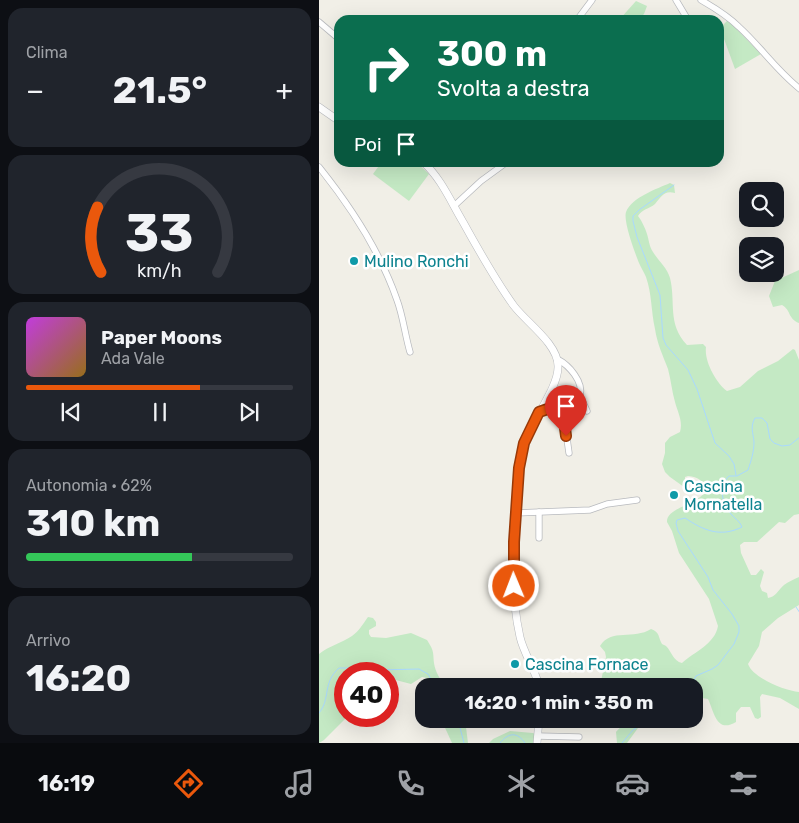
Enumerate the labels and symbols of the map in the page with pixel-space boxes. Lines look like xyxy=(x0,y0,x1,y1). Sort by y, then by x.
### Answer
place label: Mulino Ronchi xyxy=(364,252,469,271)
marker: Mulino Ronchi xyxy=(348,255,360,267)
pin xyxy=(545,385,587,436)
place label: Cascina Mornatella xyxy=(684,477,762,514)
marker: Cascina Mornatella xyxy=(668,489,680,501)
position arrow xyxy=(487,559,539,611)
place label: Cascina Fornace xyxy=(525,655,649,674)
marker: Cascina Fornace xyxy=(509,658,521,670)
speed limit sign: 40 xyxy=(334,662,399,727)

